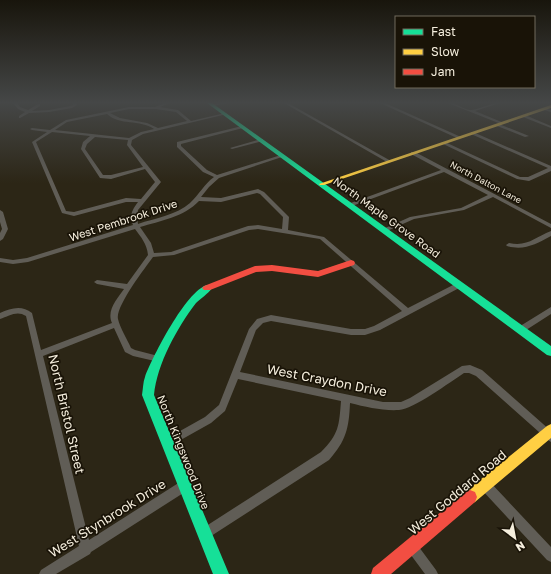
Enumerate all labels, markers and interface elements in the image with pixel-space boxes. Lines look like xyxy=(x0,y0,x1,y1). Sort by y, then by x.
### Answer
legend xyxy=(395,16,535,88)
text: Fast xyxy=(431,24,456,39)
text: Slow xyxy=(431,44,459,59)
text: Jam xyxy=(431,64,455,79)
street label: North Dalton Lane xyxy=(448,159,524,205)
street label: North Maple Grove Road xyxy=(331,174,443,260)
street label: West Pembrook Drive xyxy=(67,196,179,244)
street label: North Bristol Street xyxy=(45,353,89,475)
street label: West Craydon Drive xyxy=(266,361,388,399)
street label: North Kingswood Drive xyxy=(155,393,213,511)
street label: West Goddard Road xyxy=(405,446,509,538)
street label: West Stynbrook Drive xyxy=(46,475,168,561)
north arrow xyxy=(495,518,535,558)
text: N xyxy=(514,539,528,555)

